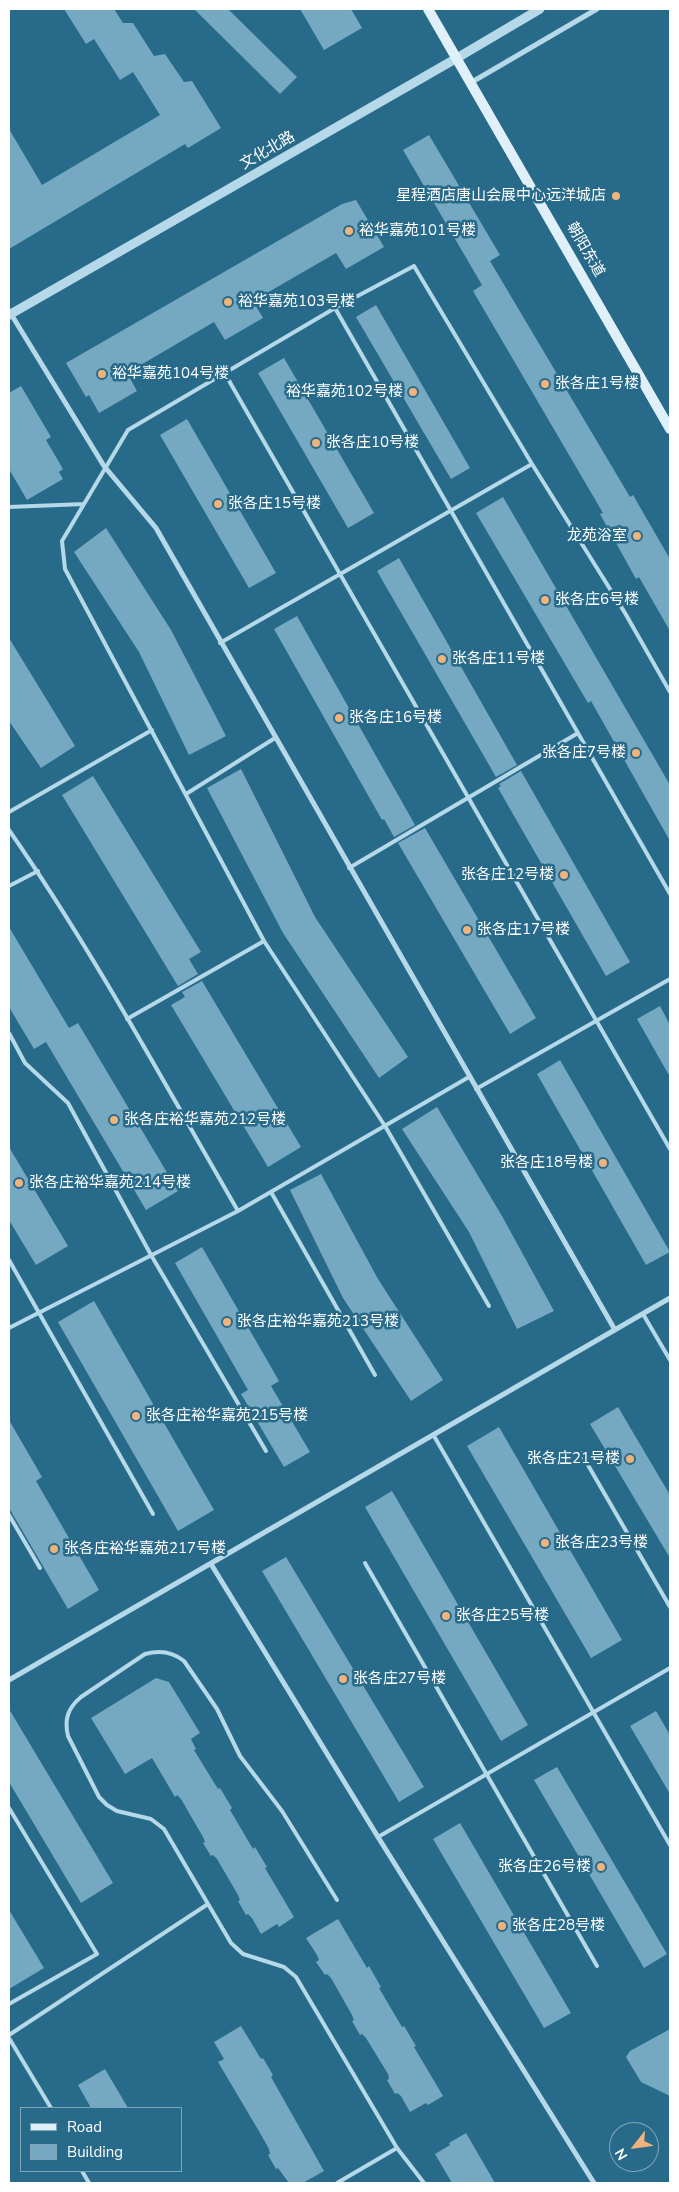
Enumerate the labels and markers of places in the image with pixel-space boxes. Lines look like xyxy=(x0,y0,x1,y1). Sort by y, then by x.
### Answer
place label: 星程酒店唐山会展中心远洋城店 xyxy=(396,187,606,205)
marker: 星程酒店唐山会展中心远洋城店 xyxy=(610,190,622,202)
place label: 裕华嘉苑101号楼 xyxy=(359,222,476,240)
marker: 裕华嘉苑101号楼 xyxy=(343,225,355,237)
place label: 裕华嘉苑103号楼 xyxy=(238,293,355,311)
marker: 裕华嘉苑103号楼 xyxy=(222,296,234,308)
place label: 裕华嘉苑104号楼 xyxy=(112,365,229,383)
marker: 裕华嘉苑104号楼 xyxy=(96,368,108,380)
place label: 张各庄1号楼 xyxy=(555,375,639,393)
marker: 张各庄1号楼 xyxy=(539,378,551,390)
place label: 裕华嘉苑102号楼 xyxy=(286,383,403,401)
marker: 裕华嘉苑102号楼 xyxy=(407,386,419,398)
place label: 张各庄10号楼 xyxy=(326,434,419,452)
marker: 张各庄10号楼 xyxy=(310,437,322,449)
place label: 张各庄15号楼 xyxy=(228,495,321,513)
marker: 张各庄15号楼 xyxy=(212,498,224,510)
place label: 龙苑浴室 xyxy=(567,527,627,545)
marker: 龙苑浴室 xyxy=(631,530,643,542)
place label: 张各庄6号楼 xyxy=(555,591,639,609)
marker: 张各庄6号楼 xyxy=(539,594,551,606)
place label: 张各庄11号楼 xyxy=(452,650,545,668)
marker: 张各庄11号楼 xyxy=(436,653,448,665)
place label: 张各庄16号楼 xyxy=(349,709,442,727)
marker: 张各庄16号楼 xyxy=(333,712,345,724)
place label: 张各庄7号楼 xyxy=(542,744,626,762)
marker: 张各庄7号楼 xyxy=(630,747,642,759)
place label: 张各庄12号楼 xyxy=(461,866,554,884)
marker: 张各庄12号楼 xyxy=(558,869,570,881)
place label: 张各庄17号楼 xyxy=(477,921,570,939)
marker: 张各庄17号楼 xyxy=(461,924,473,936)
place label: 张各庄裕华嘉苑212号楼 xyxy=(124,1111,286,1129)
marker: 张各庄裕华嘉苑212号楼 xyxy=(108,1114,120,1126)
place label: 张各庄18号楼 xyxy=(500,1154,593,1172)
marker: 张各庄18号楼 xyxy=(597,1157,609,1169)
place label: 张各庄裕华嘉苑214号楼 xyxy=(29,1174,191,1192)
marker: 张各庄裕华嘉苑214号楼 xyxy=(13,1177,25,1189)
place label: 张各庄裕华嘉苑213号楼 xyxy=(237,1313,399,1331)
marker: 张各庄裕华嘉苑213号楼 xyxy=(221,1316,233,1328)
place label: 张各庄裕华嘉苑215号楼 xyxy=(146,1407,308,1425)
marker: 张各庄裕华嘉苑215号楼 xyxy=(130,1410,142,1422)
place label: 张各庄21号楼 xyxy=(527,1450,620,1468)
marker: 张各庄21号楼 xyxy=(624,1453,636,1465)
place label: 张各庄23号楼 xyxy=(555,1534,648,1552)
marker: 张各庄23号楼 xyxy=(539,1537,551,1549)
place label: 张各庄裕华嘉苑217号楼 xyxy=(64,1540,226,1558)
marker: 张各庄裕华嘉苑217号楼 xyxy=(48,1543,60,1555)
place label: 张各庄25号楼 xyxy=(456,1607,549,1625)
marker: 张各庄25号楼 xyxy=(440,1610,452,1622)
place label: 张各庄27号楼 xyxy=(353,1670,446,1688)
marker: 张各庄27号楼 xyxy=(337,1673,349,1685)
place label: 张各庄26号楼 xyxy=(498,1858,591,1876)
marker: 张各庄26号楼 xyxy=(595,1861,607,1873)
place label: 张各庄28号楼 xyxy=(512,1917,605,1935)
marker: 张各庄28号楼 xyxy=(496,1920,508,1932)

